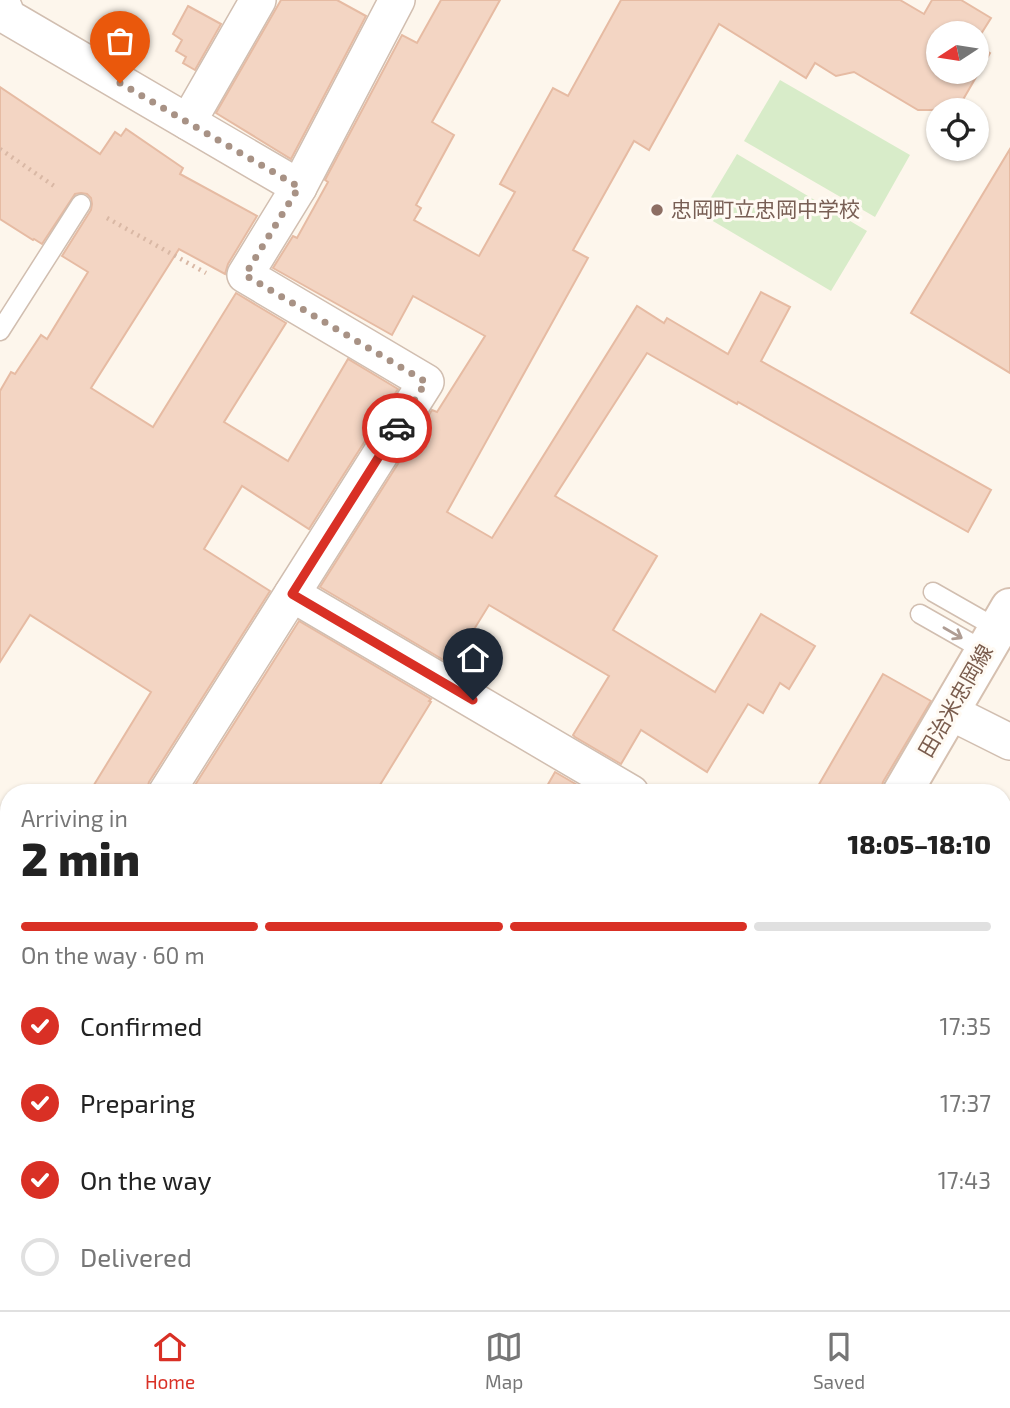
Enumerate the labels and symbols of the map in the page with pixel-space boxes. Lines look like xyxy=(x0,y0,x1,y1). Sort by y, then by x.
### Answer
pin xyxy=(90,11,150,83)
north arrow xyxy=(926,21,989,84)
place label: 忠岡町立忠岡中学校 xyxy=(671,196,860,221)
marker: 忠岡町立忠岡中学校 xyxy=(649,202,665,218)
courier xyxy=(362,393,432,463)
one-way arrow xyxy=(942,626,962,640)
pin xyxy=(443,628,503,700)
street label: 田治米忠岡線 xyxy=(912,639,997,761)

